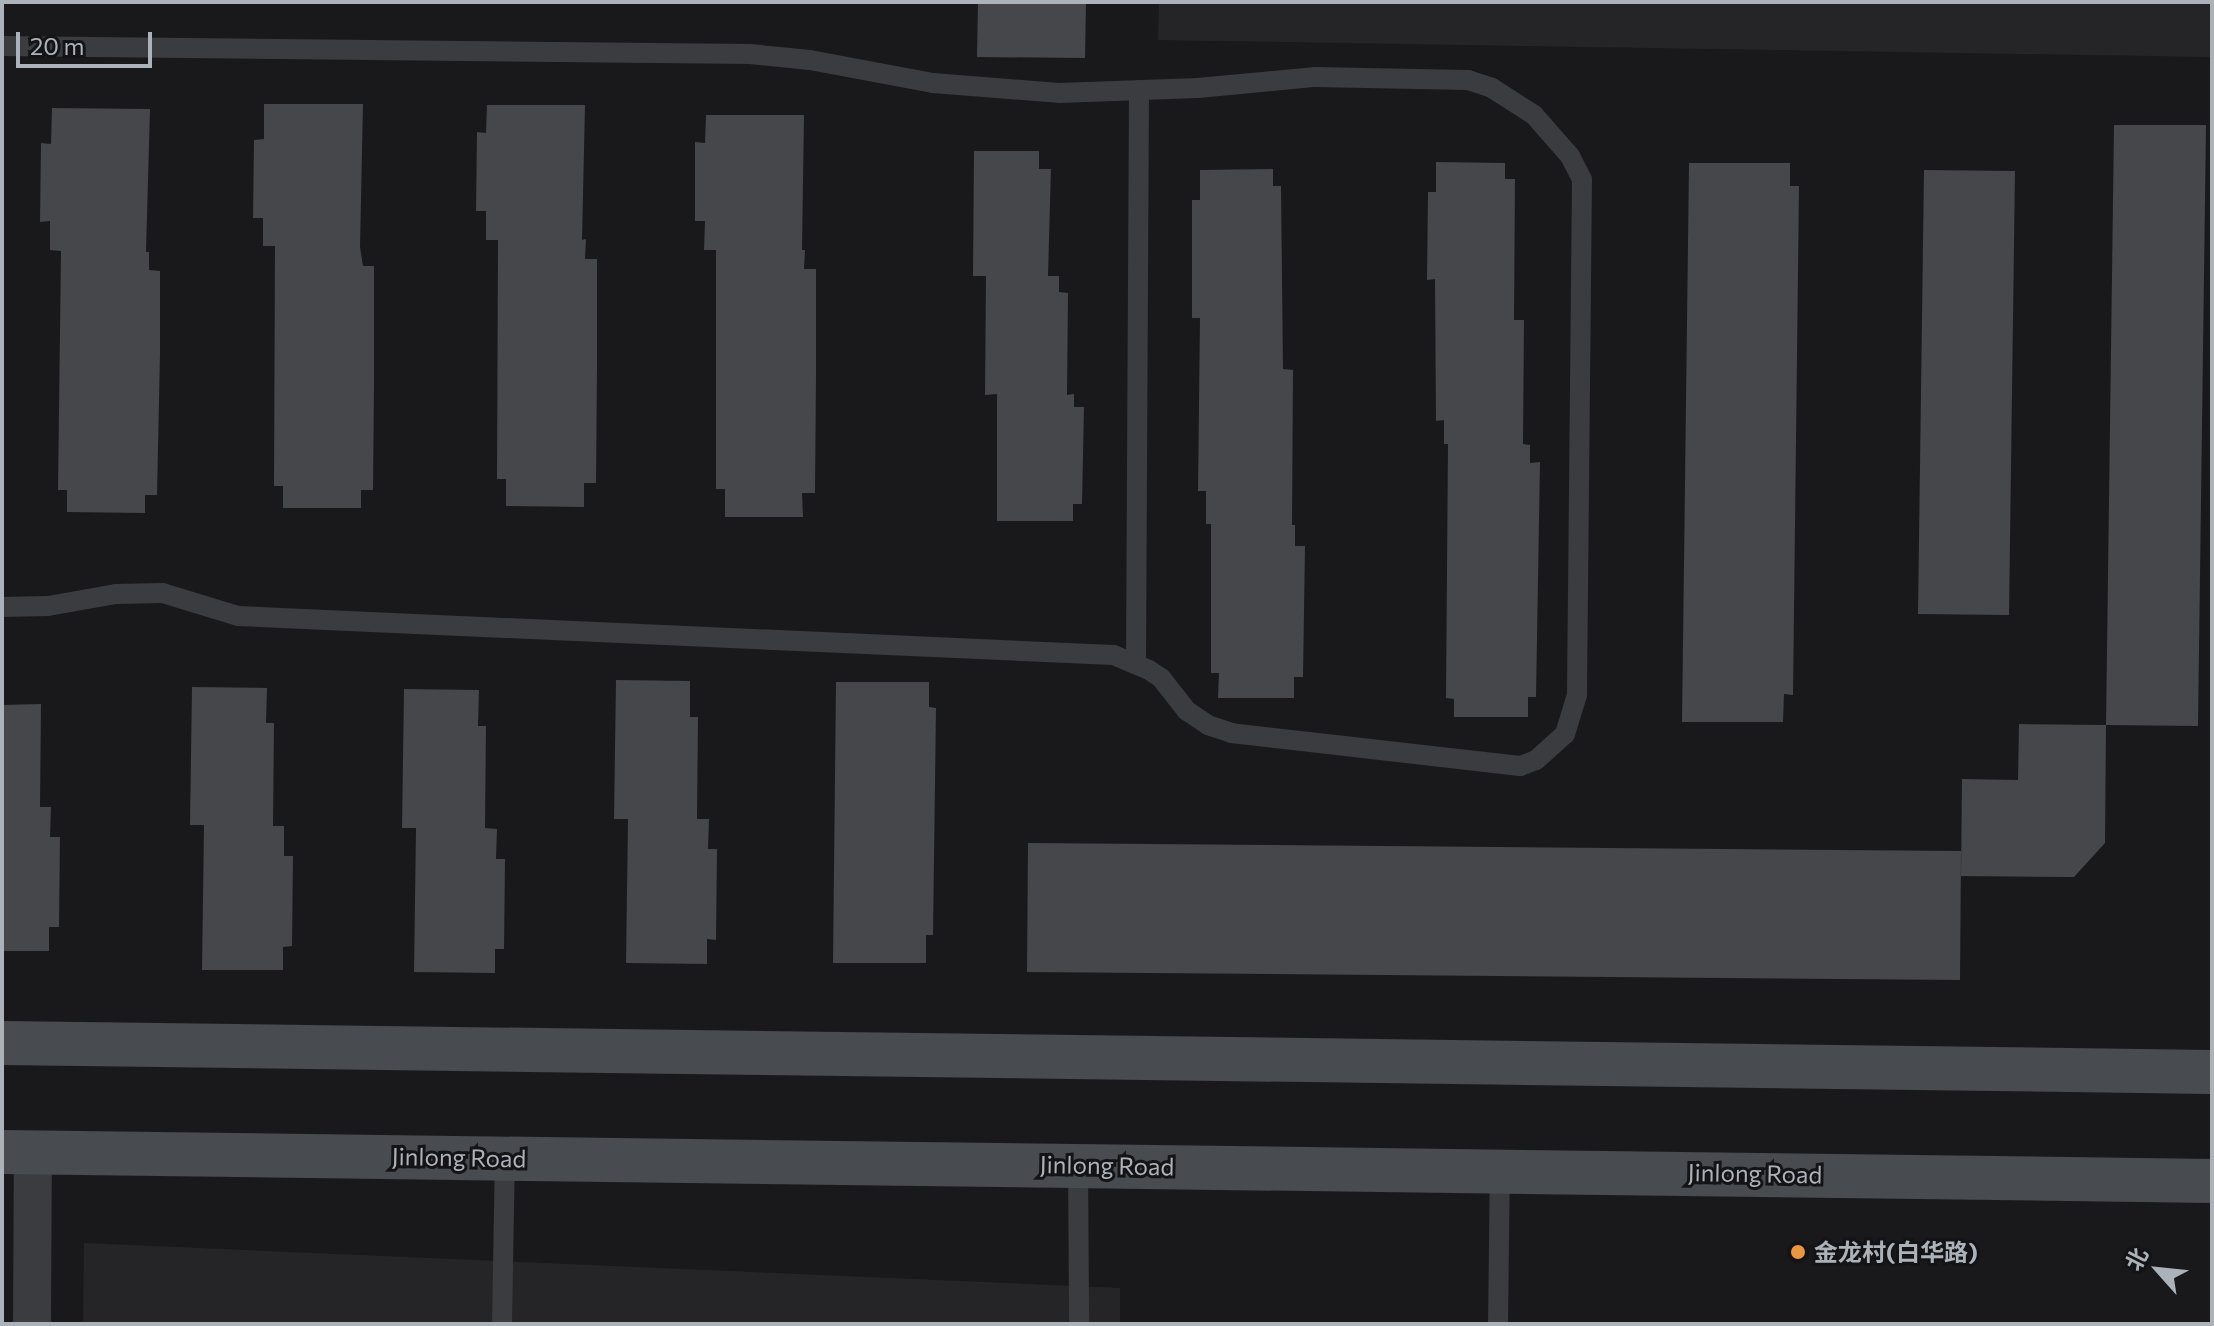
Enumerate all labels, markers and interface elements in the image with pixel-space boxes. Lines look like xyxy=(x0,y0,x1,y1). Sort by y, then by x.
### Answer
scale bar xyxy=(20,16,156,66)
text: 20 m xyxy=(30,31,84,60)
street label: Jinlong Road xyxy=(391,1141,527,1173)
street label: Jinlong Road xyxy=(1039,1149,1175,1181)
street label: Jinlong Road xyxy=(1687,1157,1823,1189)
north arrow xyxy=(2118,1230,2198,1310)
place label: 金龙村(白华路) xyxy=(1814,1238,1978,1266)
marker: 金龙村(白华路) xyxy=(1789,1243,1807,1261)
text: 北 xyxy=(2119,1243,2153,1275)

